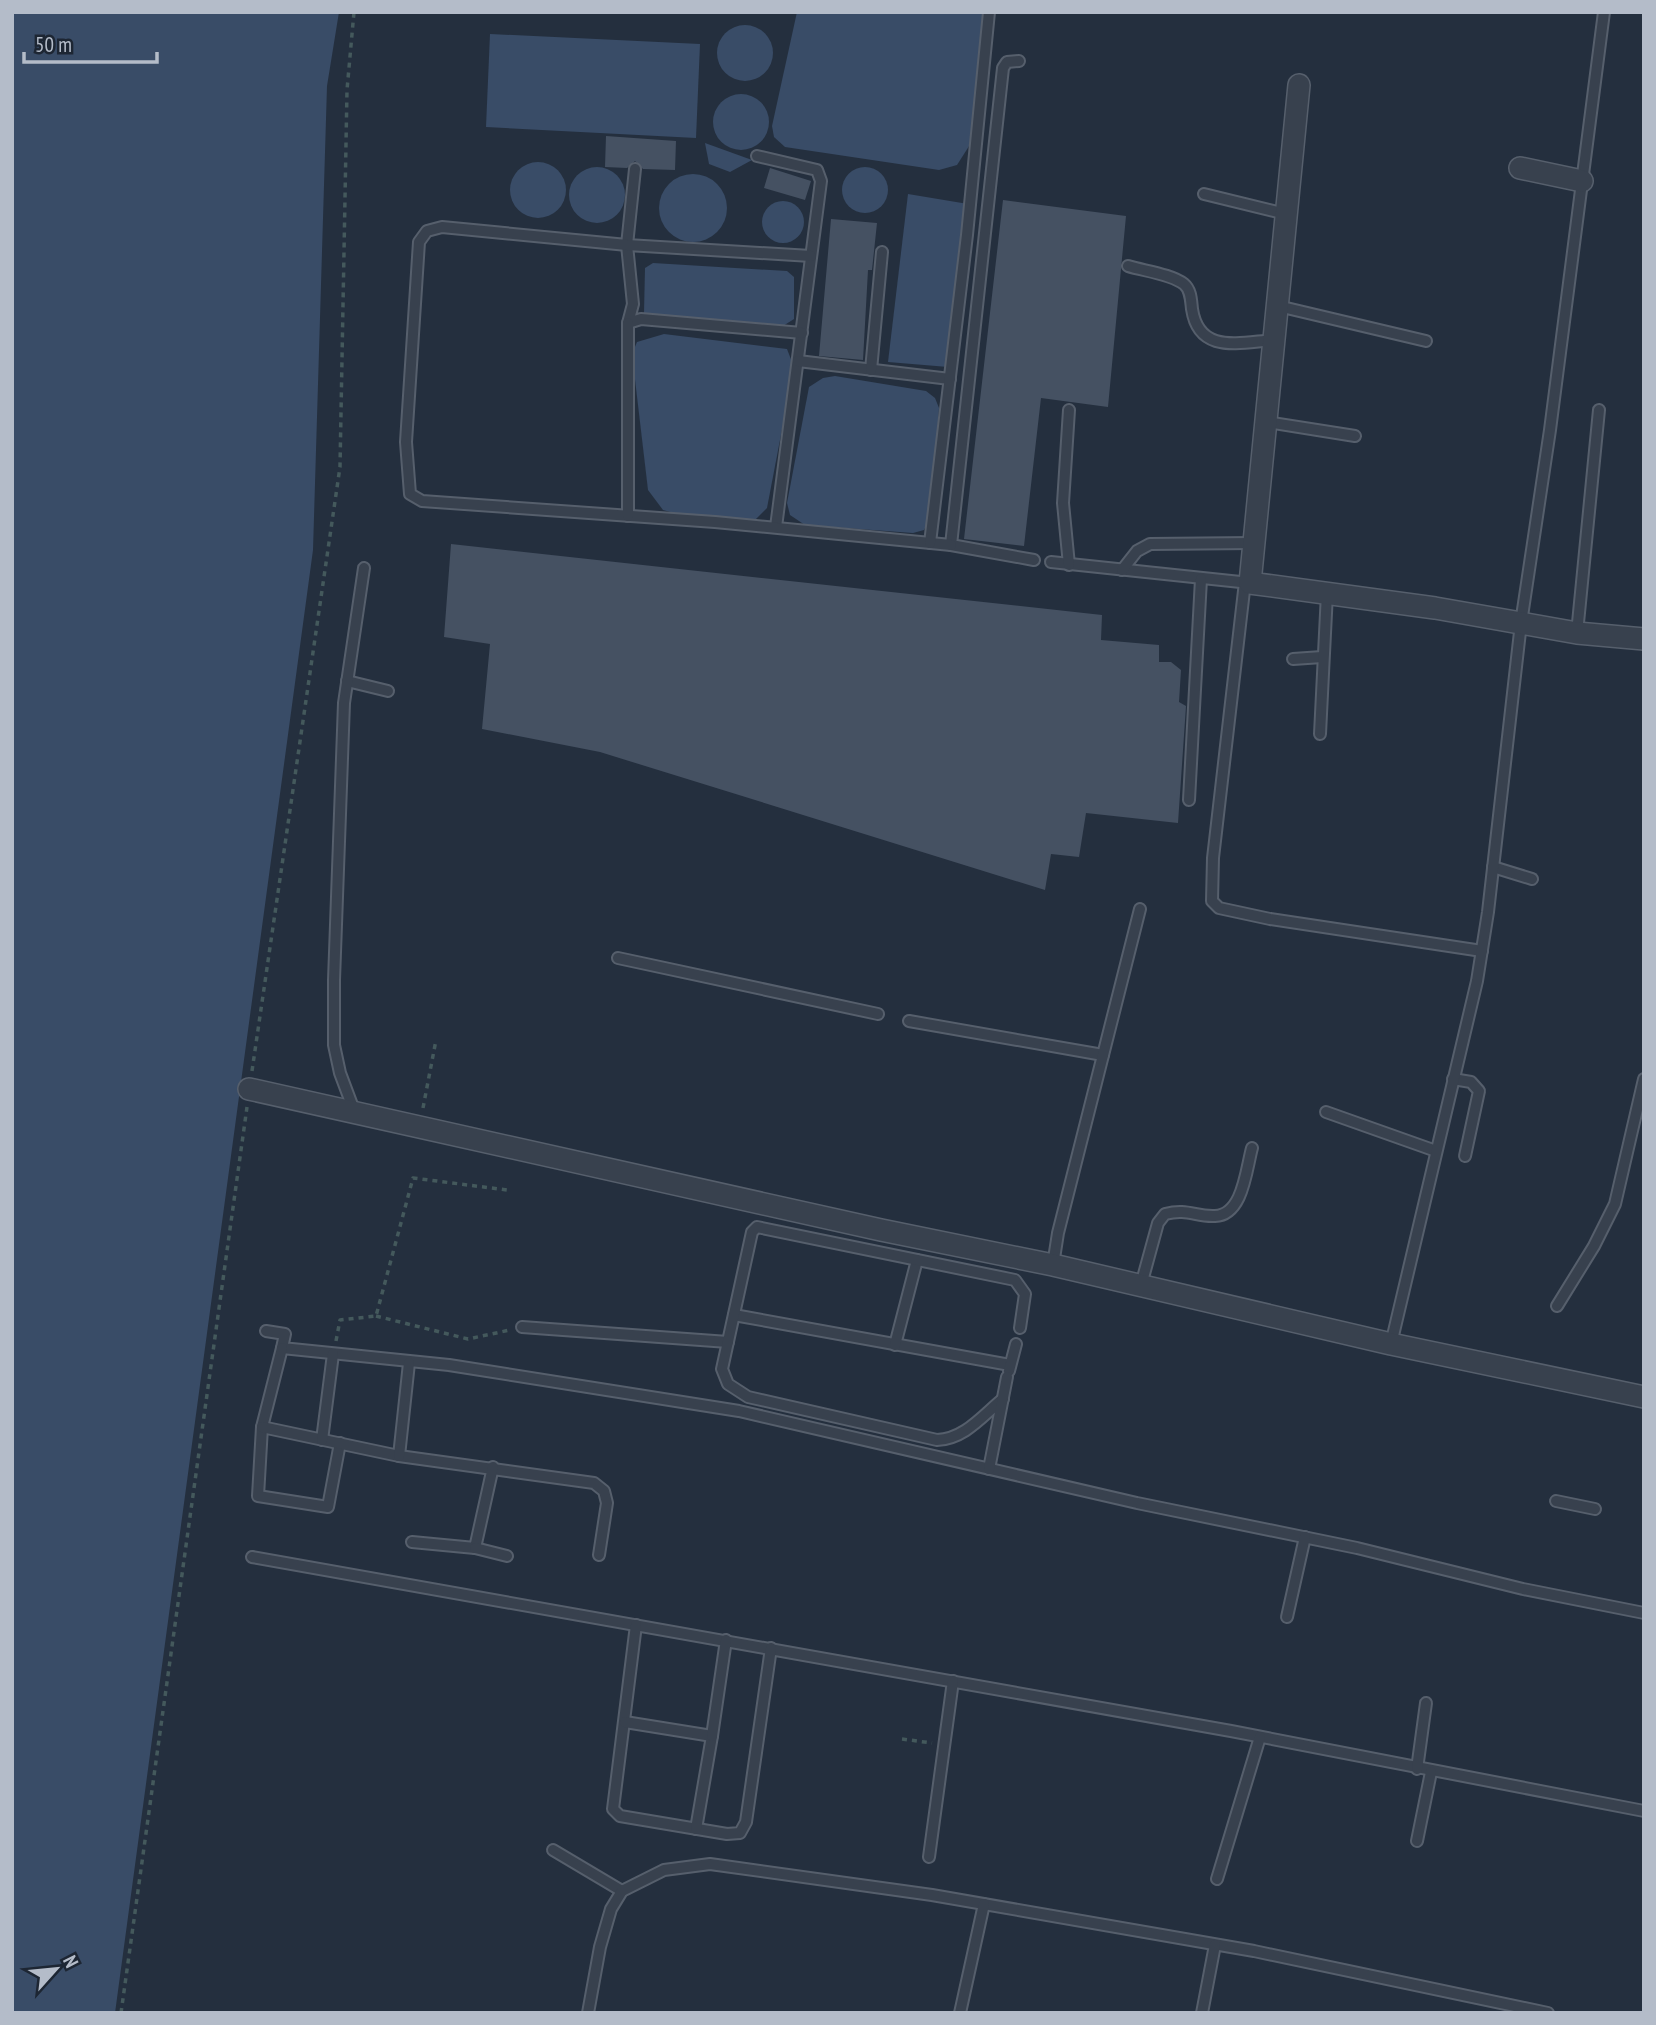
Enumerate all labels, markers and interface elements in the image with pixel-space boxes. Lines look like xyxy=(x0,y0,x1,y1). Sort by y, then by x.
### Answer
scale bar xyxy=(24,21,158,65)
text: 50 m xyxy=(35,31,72,58)
north arrow xyxy=(21,1934,91,2004)
text: N xyxy=(58,1951,84,1971)

